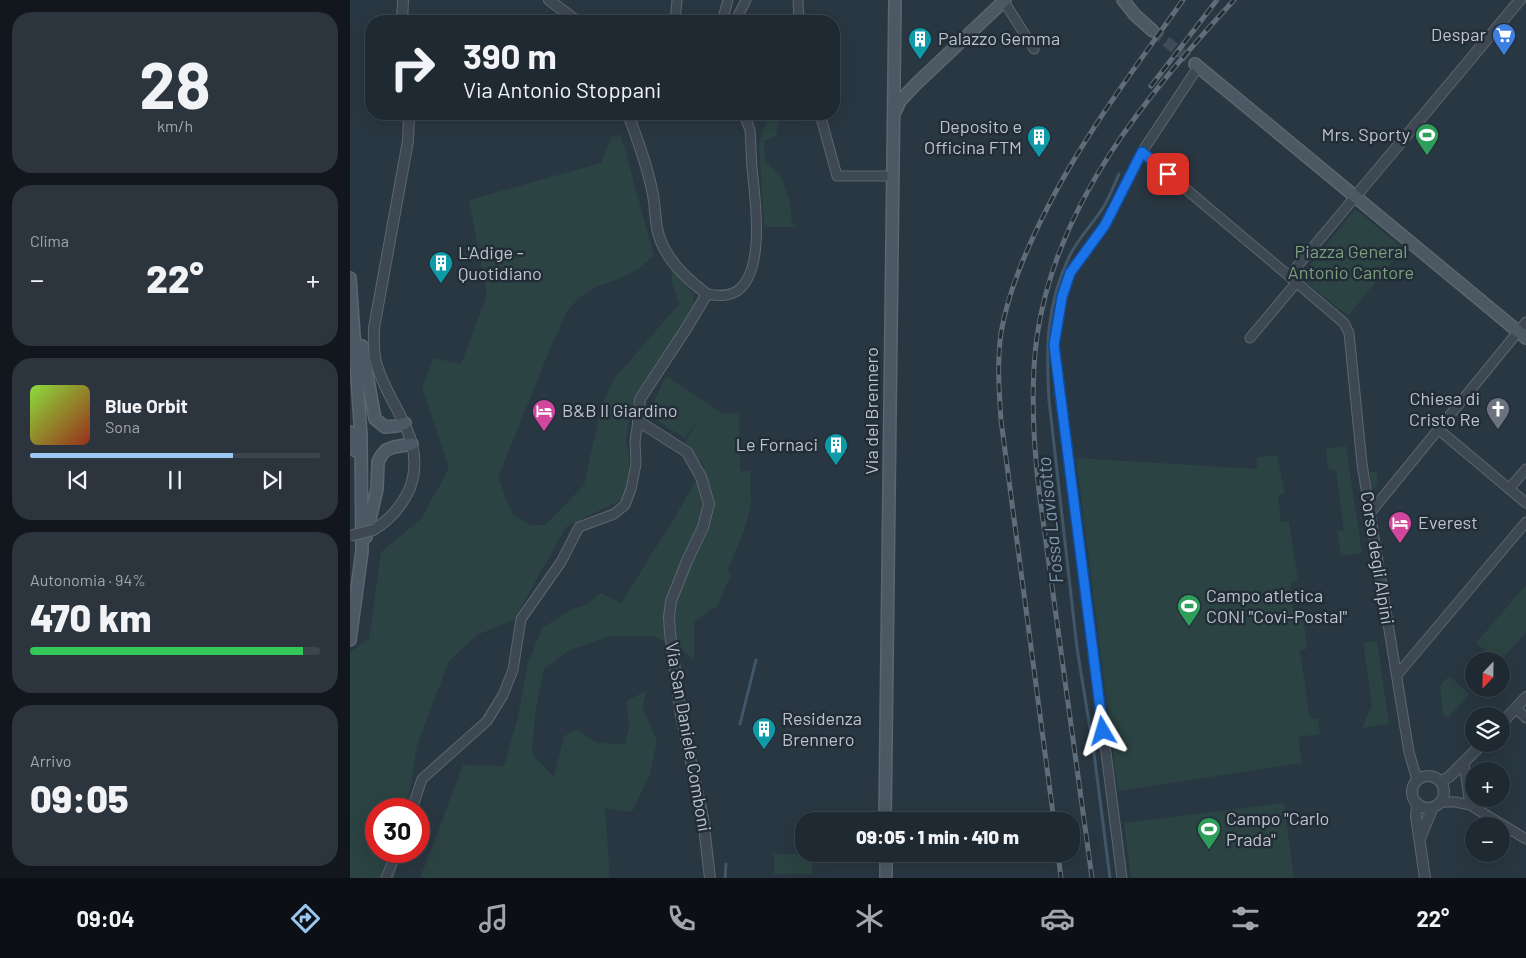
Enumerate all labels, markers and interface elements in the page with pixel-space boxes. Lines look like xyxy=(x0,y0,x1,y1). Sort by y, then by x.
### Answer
supermarket icon: Despar xyxy=(1491,22,1517,56)
place label: Despar xyxy=(1431,23,1486,45)
building icon: Palazzo Gemma xyxy=(907,26,933,60)
place label: Palazzo Gemma xyxy=(938,27,1060,49)
text: 390 m xyxy=(463,34,557,76)
icon: right xyxy=(380,35,445,100)
text: 28 xyxy=(139,44,211,122)
text: Via Antonio Stoppani xyxy=(463,76,661,102)
place label: Deposito e Officina FTM xyxy=(924,115,1022,158)
text: km/h xyxy=(157,116,193,135)
sports icon: Mrs. Sporty xyxy=(1414,122,1440,156)
place label: Mrs. Sporty xyxy=(1322,123,1410,145)
building icon: Deposito e Officina FTM xyxy=(1026,124,1052,158)
pin xyxy=(1147,153,1189,195)
icon: arrive xyxy=(1154,160,1182,188)
text: Clima xyxy=(30,231,69,250)
park label: Piazza General Antonio Cantore xyxy=(1288,240,1414,283)
place label: L'Adige - Quotidiano xyxy=(458,241,542,284)
building icon: L'Adige - Quotidiano xyxy=(428,250,454,284)
text: 22° xyxy=(146,255,204,301)
text: − xyxy=(30,262,44,296)
text: + xyxy=(306,262,320,296)
street label: Via del Brennero xyxy=(860,347,882,475)
place label: Chiesa di Cristo Re xyxy=(1409,387,1480,430)
text: Blue Orbit xyxy=(105,394,188,417)
church icon: Chiesa di Cristo Re xyxy=(1485,396,1511,430)
hotel icon: B&B Il Giardino xyxy=(531,398,557,432)
place label: B&B Il Giardino xyxy=(562,399,678,421)
text: Sona xyxy=(105,417,140,436)
building icon: Le Fornaci xyxy=(823,432,849,466)
place label: Le Fornaci xyxy=(736,433,818,455)
water label: Fossa Lavisotto xyxy=(1031,456,1068,584)
icon: previous xyxy=(64,466,92,494)
icon: pause xyxy=(161,466,189,494)
icon: next xyxy=(258,466,286,494)
street label: Corso degli Alpini xyxy=(1357,490,1399,626)
hotel icon: Everest xyxy=(1387,510,1413,544)
place label: Everest xyxy=(1418,511,1478,533)
text: Autonomia · 94% xyxy=(30,570,146,589)
place label: Campo atletica CONI "Covi-Postal" xyxy=(1206,584,1348,627)
sports icon: Campo atletica CONI "Covi-Postal" xyxy=(1176,593,1202,627)
text: 470 km xyxy=(30,594,152,640)
street label: Via San Daniele Comboni xyxy=(661,640,716,833)
north arrow xyxy=(1465,652,1510,698)
map controls xyxy=(1465,652,1510,862)
position arrow xyxy=(1076,704,1128,756)
place label: Residenza Brennero xyxy=(782,707,862,750)
button: layers xyxy=(1465,707,1510,752)
building icon: Residenza Brennero xyxy=(751,716,777,750)
text: Arrivo xyxy=(30,751,72,770)
button: + xyxy=(1465,762,1510,807)
text: 09:05 xyxy=(30,775,129,821)
speed limit sign: 30 xyxy=(365,798,430,863)
place label: Campo "Carlo Prada" xyxy=(1226,807,1329,850)
sports icon: Campo "Carlo Prada" xyxy=(1196,816,1222,850)
button: − xyxy=(1465,817,1510,862)
text: 09:05 · 1 min · 410 m xyxy=(856,825,1019,848)
icon: directions xyxy=(288,901,323,936)
icon: music xyxy=(476,901,511,936)
icon: phone xyxy=(664,901,699,936)
icon: climate xyxy=(852,901,887,936)
icon: car xyxy=(1040,901,1075,936)
icon: filters xyxy=(1228,901,1263,936)
text: 09:04 xyxy=(77,905,135,931)
text: 22° xyxy=(1416,905,1449,931)

